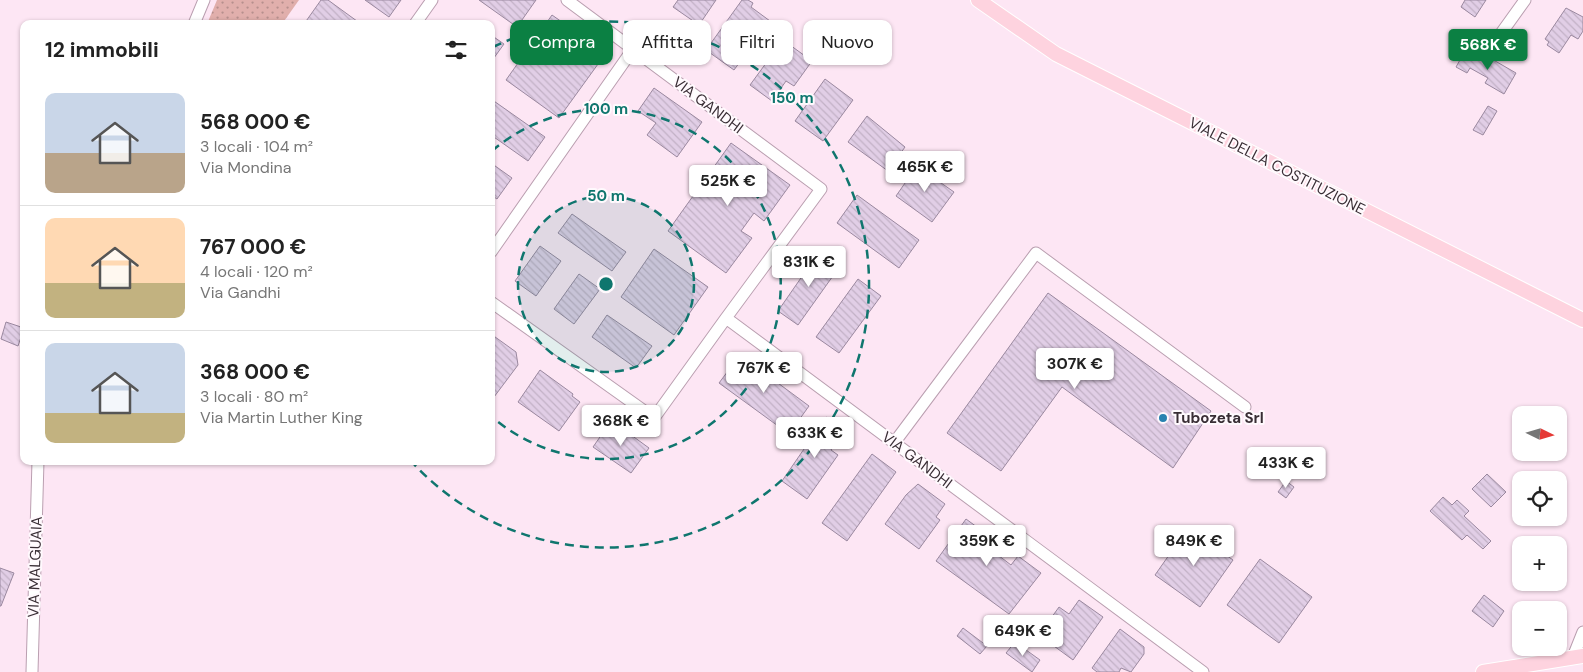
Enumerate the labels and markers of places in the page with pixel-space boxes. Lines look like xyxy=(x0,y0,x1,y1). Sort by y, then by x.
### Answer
pin: 568K € xyxy=(1447,28,1529,71)
pin: 465K € xyxy=(884,150,966,193)
pin: 525K € xyxy=(687,164,769,207)
pin: 831K € xyxy=(768,246,850,288)
centre of rings xyxy=(597,275,615,293)
pin: 307K € xyxy=(1034,348,1116,390)
pin: 767K € xyxy=(723,352,805,394)
pin: 368K € xyxy=(580,404,662,447)
place label: Tubozeta Srl xyxy=(1173,408,1264,428)
marker: Tubozeta Srl xyxy=(1157,412,1169,424)
pin: 633K € xyxy=(774,416,856,459)
pin: 433K € xyxy=(1245,446,1327,489)
pin: 359K € xyxy=(946,524,1028,567)
pin: 849K € xyxy=(1153,524,1235,567)
pin: 649K € xyxy=(982,614,1064,657)

